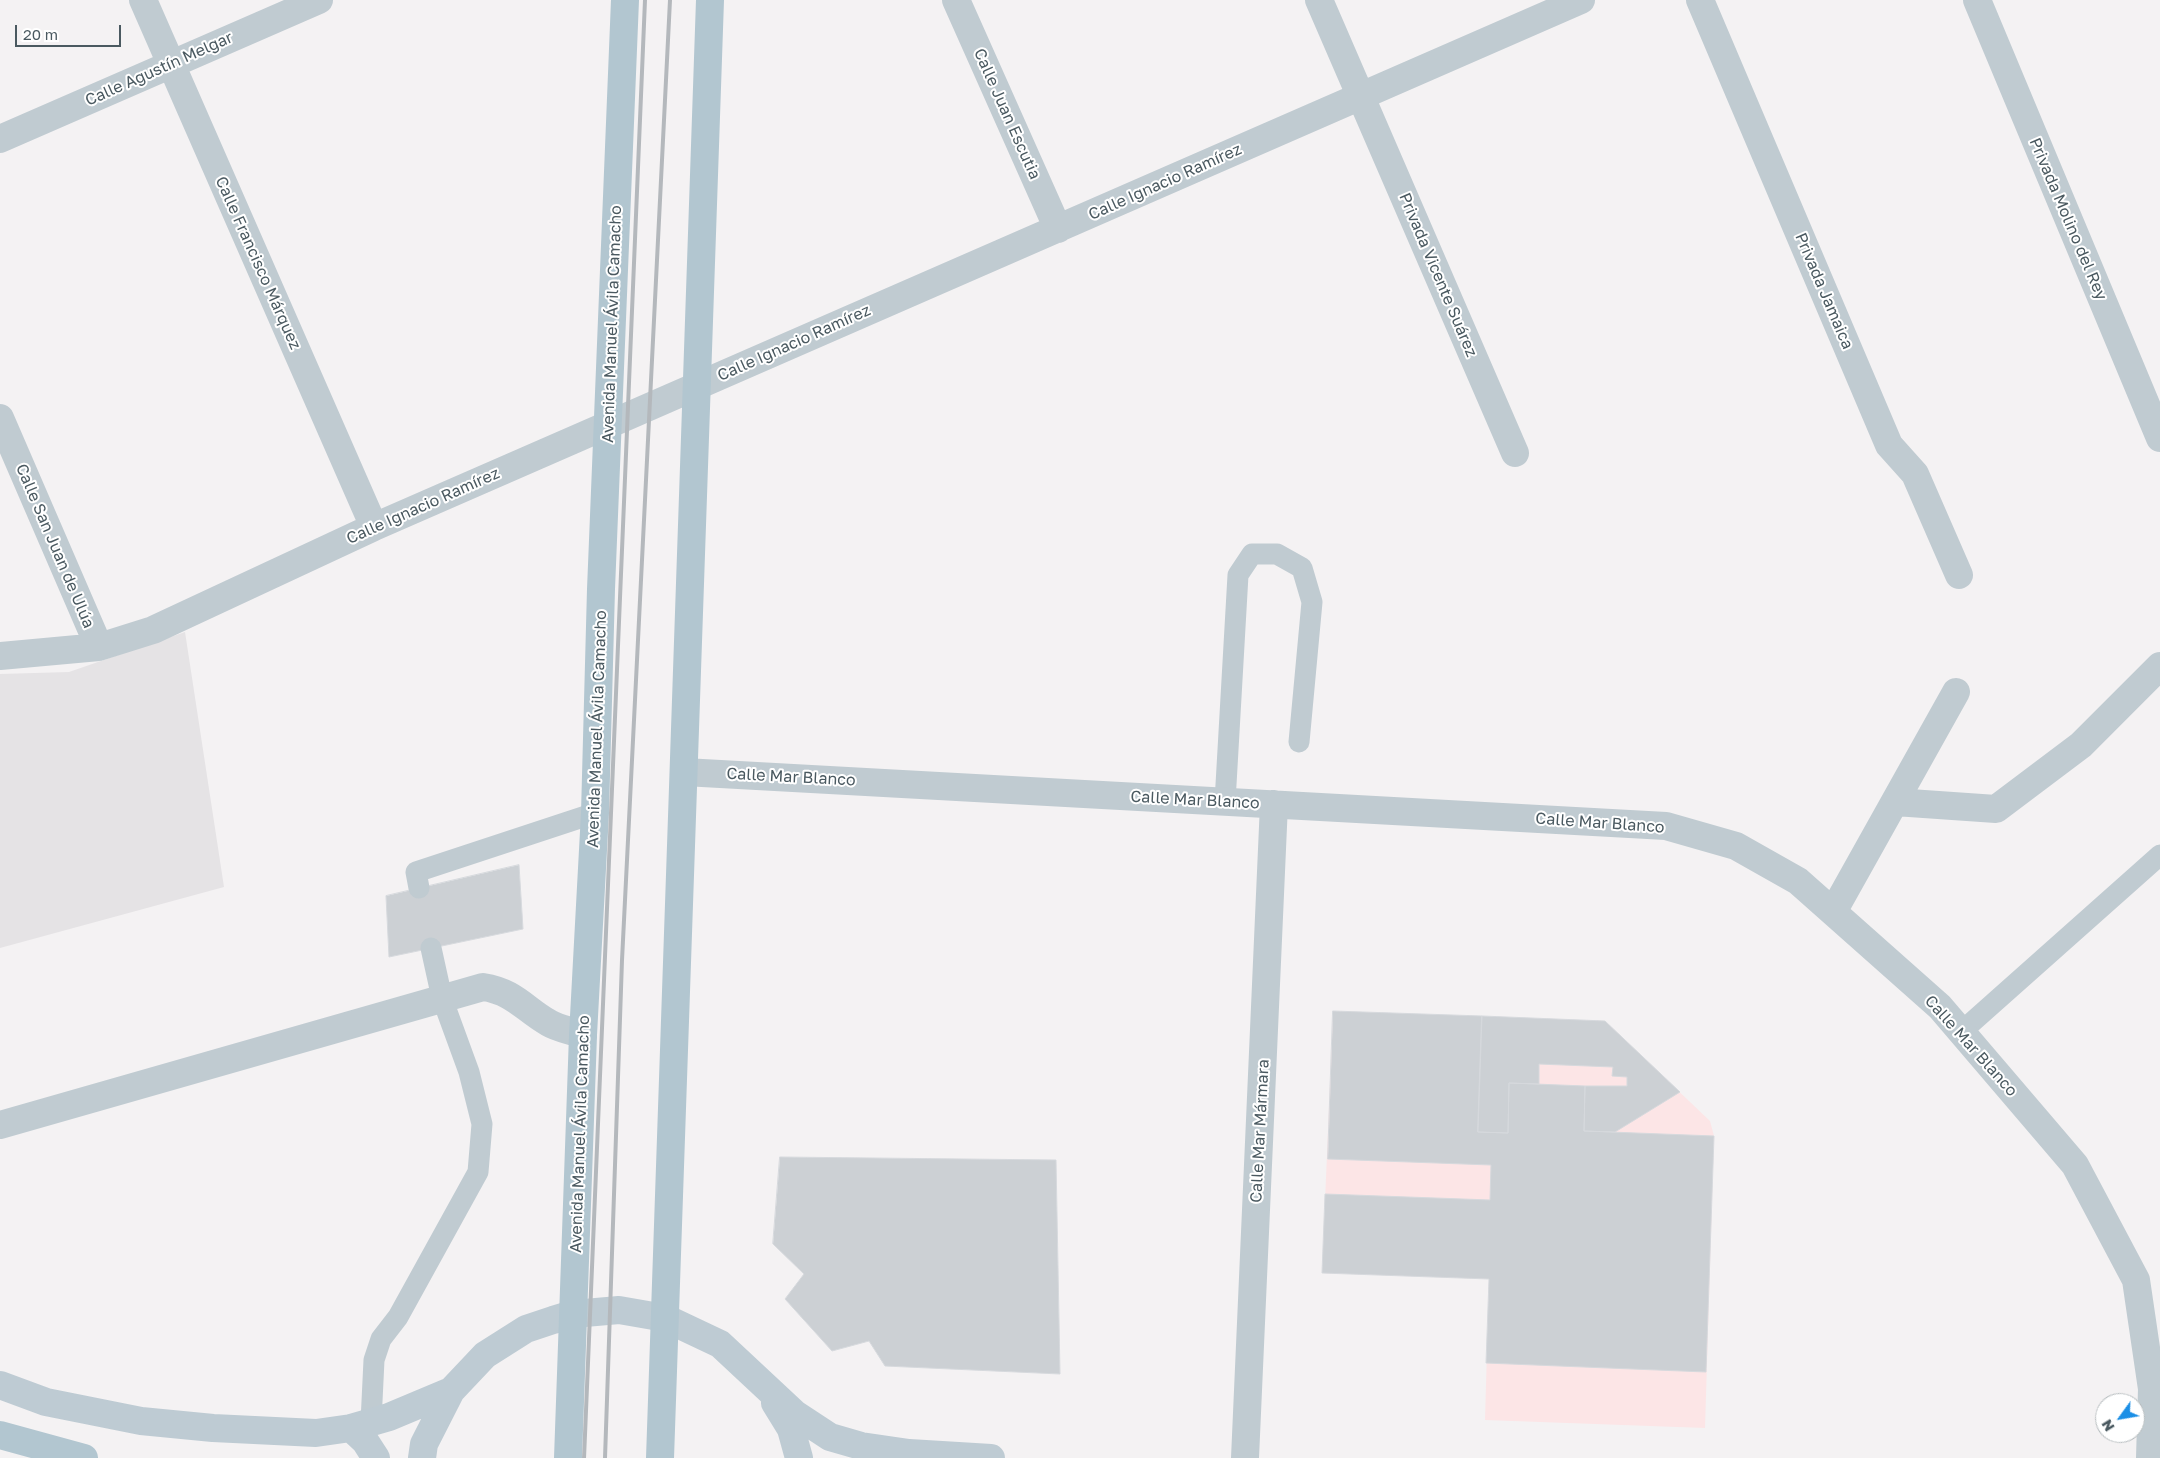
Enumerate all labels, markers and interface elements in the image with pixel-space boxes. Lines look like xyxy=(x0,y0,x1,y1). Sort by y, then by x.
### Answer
scale bar xyxy=(18,15,124,47)
text: 20 m xyxy=(23,25,58,43)
street label: Calle Agustín Melgar xyxy=(82,28,236,110)
street label: Calle Juan Escutia xyxy=(970,46,1044,182)
street label: Privada Molino del Rey xyxy=(2025,135,2111,303)
street label: Calle Ignacio Ramírez xyxy=(1086,140,1244,224)
street label: Calle Francisco Márquez xyxy=(211,173,305,353)
street label: Privada Vicente Suárez xyxy=(1395,190,1481,360)
street label: Avenida Manuel Ávila Camacho xyxy=(598,205,626,443)
street label: Privada Jamaica xyxy=(1791,230,1857,352)
street label: Calle Ignacio Ramírez xyxy=(715,301,873,385)
street label: Calle San Juan de Ulúa xyxy=(12,461,98,631)
street label: Calle Ignacio Ramírez xyxy=(344,464,502,548)
street label: Avenida Manuel Ávila Camacho xyxy=(583,610,611,848)
street label: Calle Mar Blanco xyxy=(726,764,856,790)
street label: Calle Mar Blanco xyxy=(1130,787,1260,813)
street label: Calle Mar Blanco xyxy=(1535,809,1665,837)
street label: Calle Mar Blanco xyxy=(1921,992,2021,1100)
street label: Avenida Manuel Ávila Camacho xyxy=(566,1015,594,1253)
street label: Calle Mar Mármara xyxy=(1247,1059,1273,1203)
north arrow xyxy=(2095,1393,2145,1443)
text: N xyxy=(2098,1417,2118,1435)

